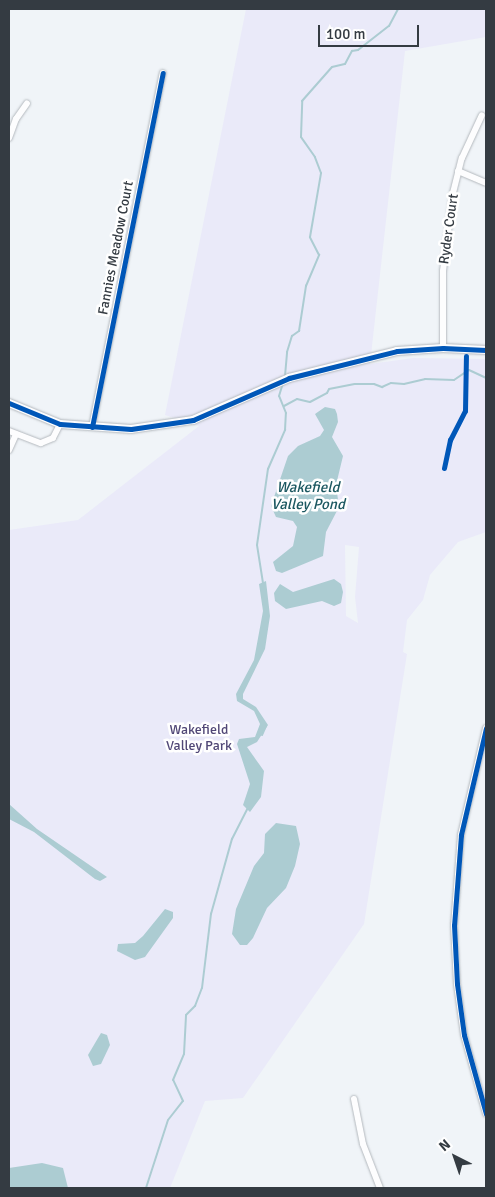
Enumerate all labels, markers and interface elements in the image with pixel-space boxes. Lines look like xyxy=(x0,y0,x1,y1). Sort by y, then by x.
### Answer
scale bar xyxy=(320,15,421,47)
text: 100 m xyxy=(326,25,366,43)
street label: Fannies Meadow Court xyxy=(95,180,137,316)
street label: Ryder Court xyxy=(436,193,462,265)
water label: Wakefield Valley Pond xyxy=(271,478,345,513)
park label: Wakefield Valley Park xyxy=(166,722,232,754)
north arrow xyxy=(430,1132,480,1182)
text: N xyxy=(436,1136,454,1155)

